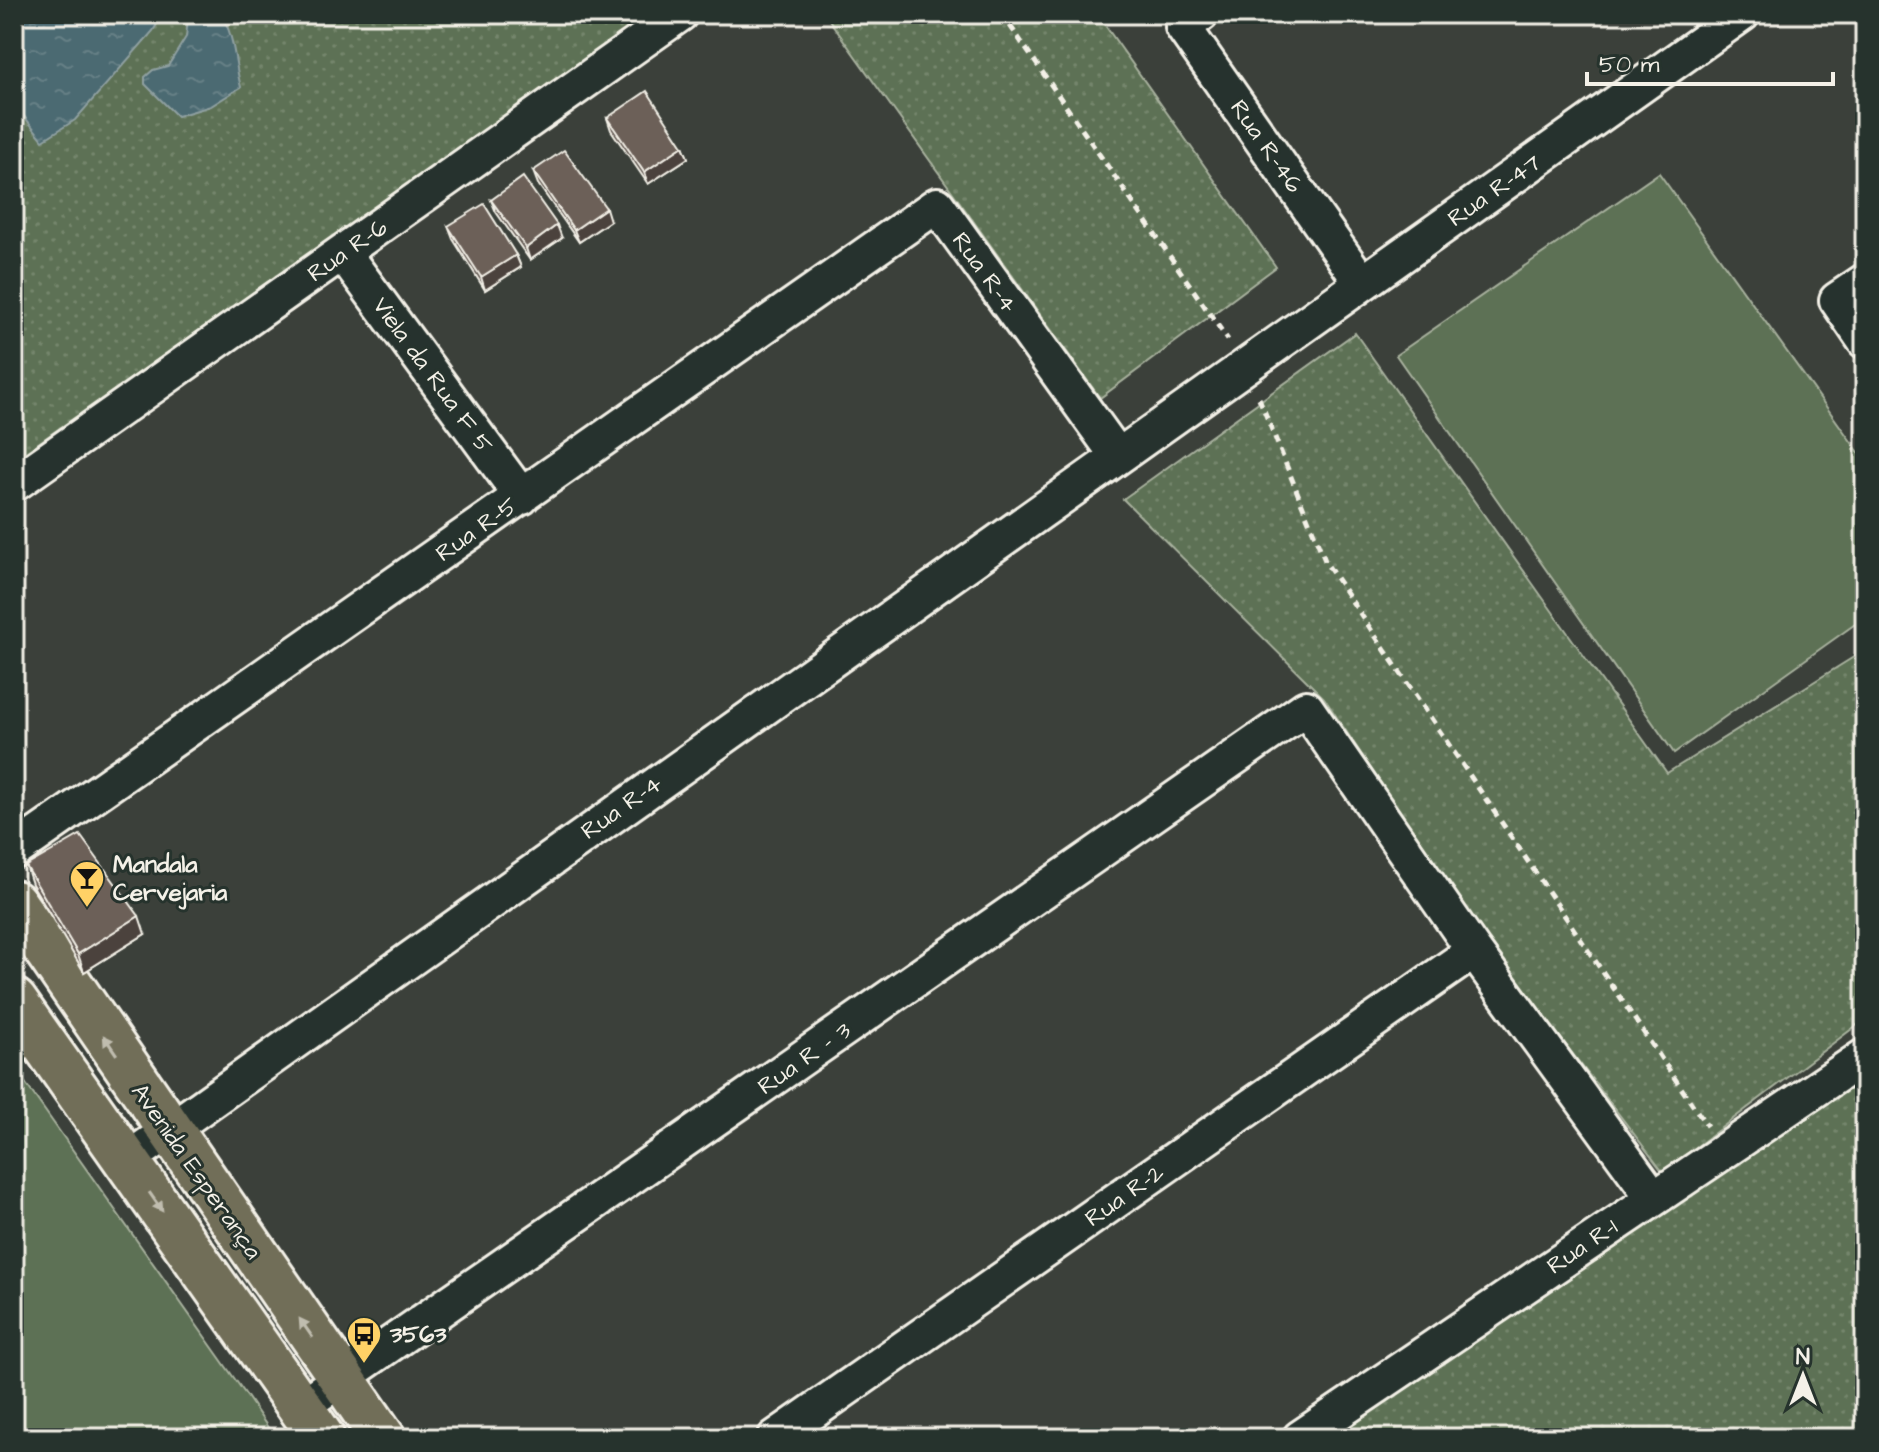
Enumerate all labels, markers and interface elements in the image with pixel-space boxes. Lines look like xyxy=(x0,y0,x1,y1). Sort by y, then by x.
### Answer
scale bar xyxy=(1587,36,1833,86)
text: 50 m xyxy=(1599,48,1660,82)
street label: Rua R-46 xyxy=(1222,93,1311,200)
street label: Rua R-47 xyxy=(1441,146,1548,235)
street label: Rua R-6 xyxy=(301,211,394,291)
street label: Rua R-4 xyxy=(943,225,1025,320)
street label: Viela da Rua F 5 xyxy=(364,290,501,461)
street label: Rua R-5 xyxy=(429,489,524,570)
street label: Rua R-4 xyxy=(574,768,669,848)
place label: Mandala Cervejaria xyxy=(113,848,228,910)
bar icon: Mandala Cervejaria xyxy=(68,859,106,909)
street label: Rua R - 3 xyxy=(751,1014,858,1103)
one-way arrow xyxy=(103,1035,118,1056)
street label: Avenida Esperança xyxy=(123,1077,270,1267)
street label: Rua R-2 xyxy=(1078,1156,1171,1235)
one-way arrow xyxy=(148,1192,163,1213)
street label: Rua R-1 xyxy=(1540,1211,1625,1283)
bus stop icon: 3563 xyxy=(345,1315,383,1365)
one-way arrow xyxy=(299,1318,314,1339)
place label: 3563 xyxy=(389,1318,447,1352)
north arrow xyxy=(1763,1336,1843,1416)
text: N xyxy=(1796,1342,1810,1373)

